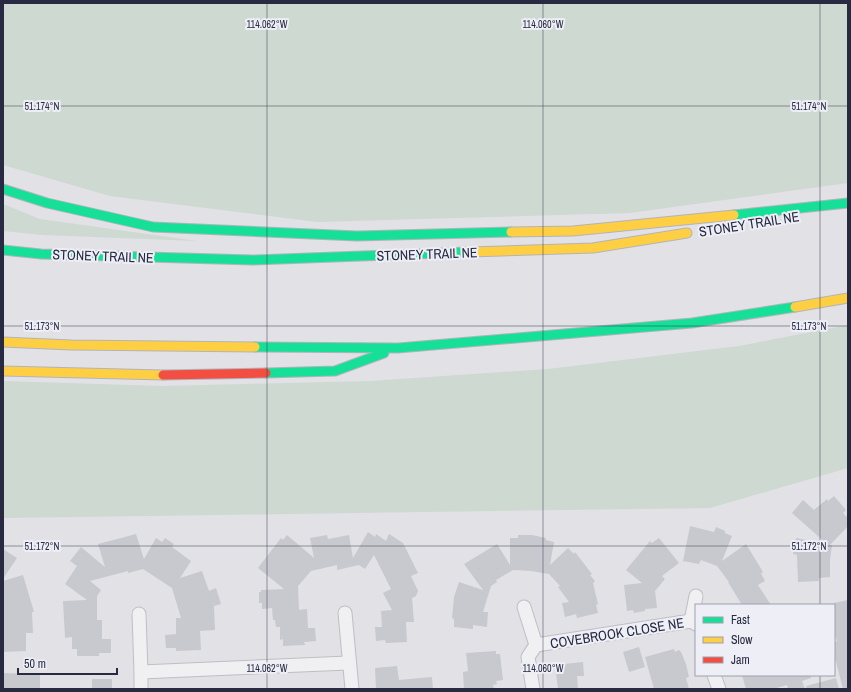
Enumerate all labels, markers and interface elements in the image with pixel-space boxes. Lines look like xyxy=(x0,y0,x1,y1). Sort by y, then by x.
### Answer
text: 114.062°W xyxy=(247,18,288,31)
text: 114.060°W xyxy=(523,18,564,31)
text: 51.174°N xyxy=(25,100,60,113)
text: 51.174°N xyxy=(792,100,827,113)
street label: STONEY TRAIL NE xyxy=(698,207,800,241)
street label: STONEY TRAIL NE xyxy=(376,243,478,265)
street label: STONEY TRAIL NE xyxy=(52,245,154,267)
text: 51.173°N xyxy=(25,320,60,333)
text: 51.173°N xyxy=(792,320,827,333)
text: 51.172°N xyxy=(25,540,60,553)
text: 51.172°N xyxy=(792,540,827,553)
legend xyxy=(695,604,835,676)
text: Fast xyxy=(731,612,750,628)
street label: COVEBROOK CLOSE NE xyxy=(549,614,685,652)
text: Slow xyxy=(731,632,753,648)
scale bar xyxy=(18,650,117,676)
text: Jam xyxy=(731,652,750,668)
text: 50 m xyxy=(24,656,46,672)
text: 114.062°W xyxy=(247,662,288,675)
text: 114.060°W xyxy=(523,662,564,675)

